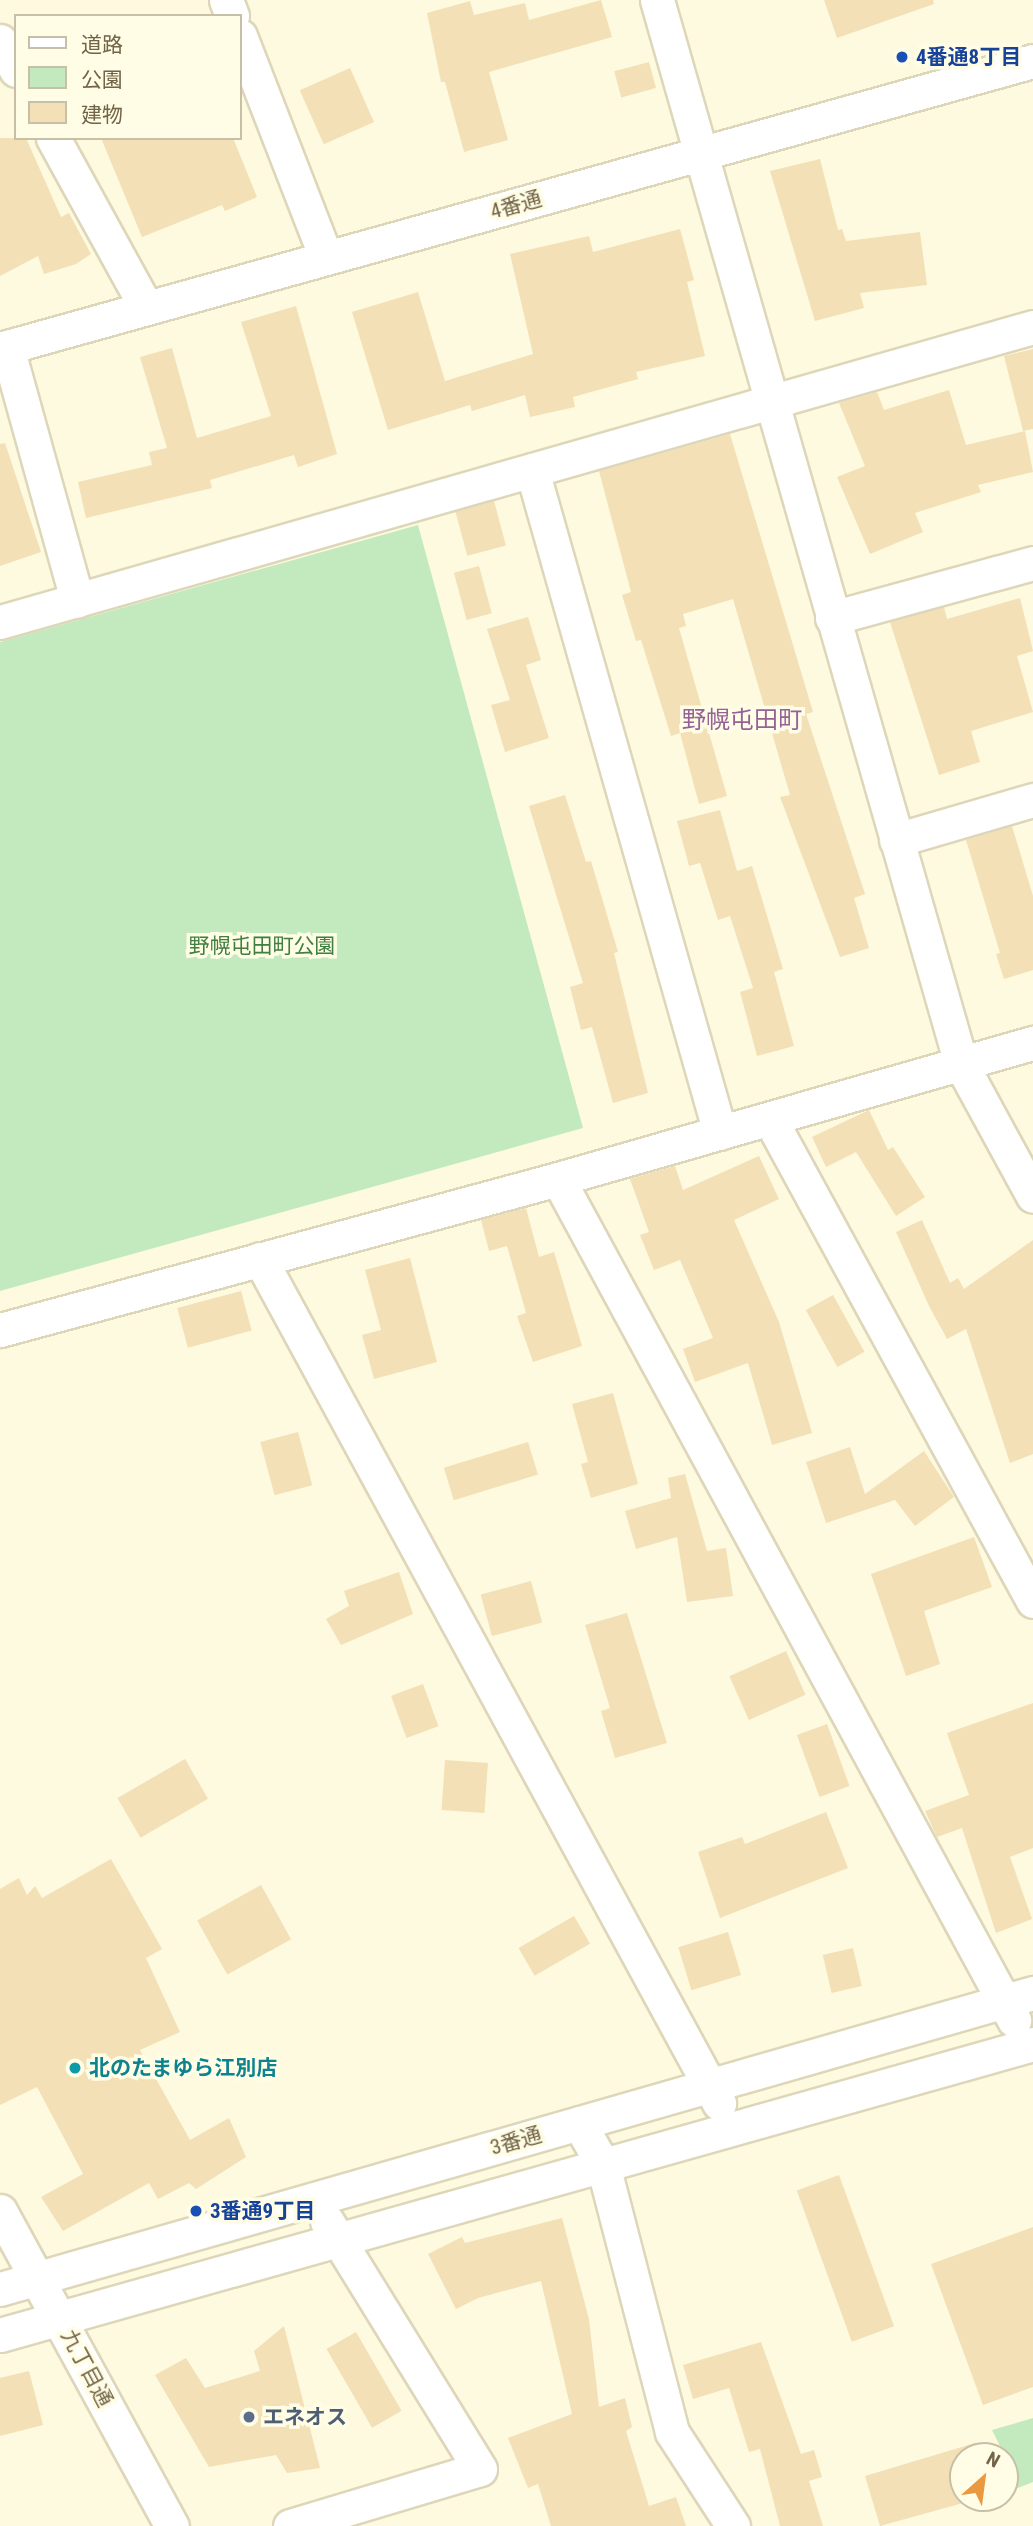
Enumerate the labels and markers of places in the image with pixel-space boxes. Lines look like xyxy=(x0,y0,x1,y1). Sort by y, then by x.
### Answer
place label: 4番通8丁目 xyxy=(916,44,1021,70)
marker: 4番通8丁目 xyxy=(894,49,910,65)
place label: 北のたまゆら江別店 xyxy=(89,2055,278,2081)
marker: 北のたまゆら江別店 xyxy=(67,2060,83,2076)
place label: 3番通9丁目 xyxy=(210,2198,315,2224)
marker: 3番通9丁目 xyxy=(188,2203,204,2219)
place label: エネオス xyxy=(263,2404,347,2430)
marker: エネオス xyxy=(241,2409,257,2425)

